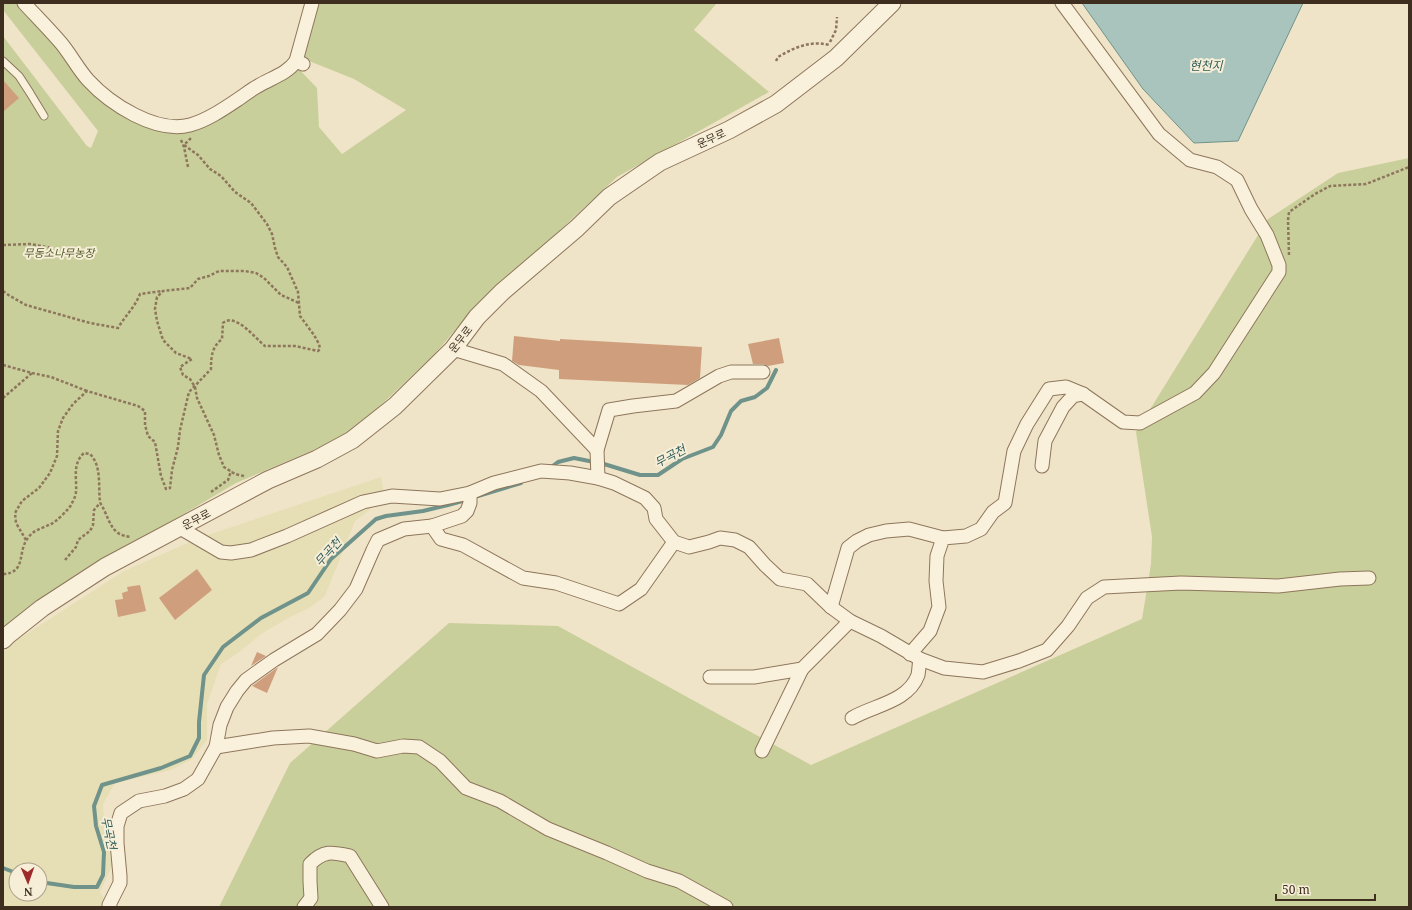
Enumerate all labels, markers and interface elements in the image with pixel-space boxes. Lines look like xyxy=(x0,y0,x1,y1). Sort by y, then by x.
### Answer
water label: 현천지 xyxy=(1189,57,1224,74)
street label: 운무로 xyxy=(694,125,728,151)
park label: 무동소나무농장 xyxy=(24,245,96,260)
street label: 운무로 xyxy=(445,322,475,356)
water label: 무곡천 xyxy=(651,440,690,471)
street label: 운무로 xyxy=(179,505,213,533)
water label: 무곡천 xyxy=(311,533,347,570)
water label: 무곡천 xyxy=(97,815,121,853)
north arrow xyxy=(8,862,48,902)
scale bar xyxy=(1276,876,1375,902)
text: 50 m xyxy=(1282,881,1310,898)
text: N xyxy=(23,885,33,900)

